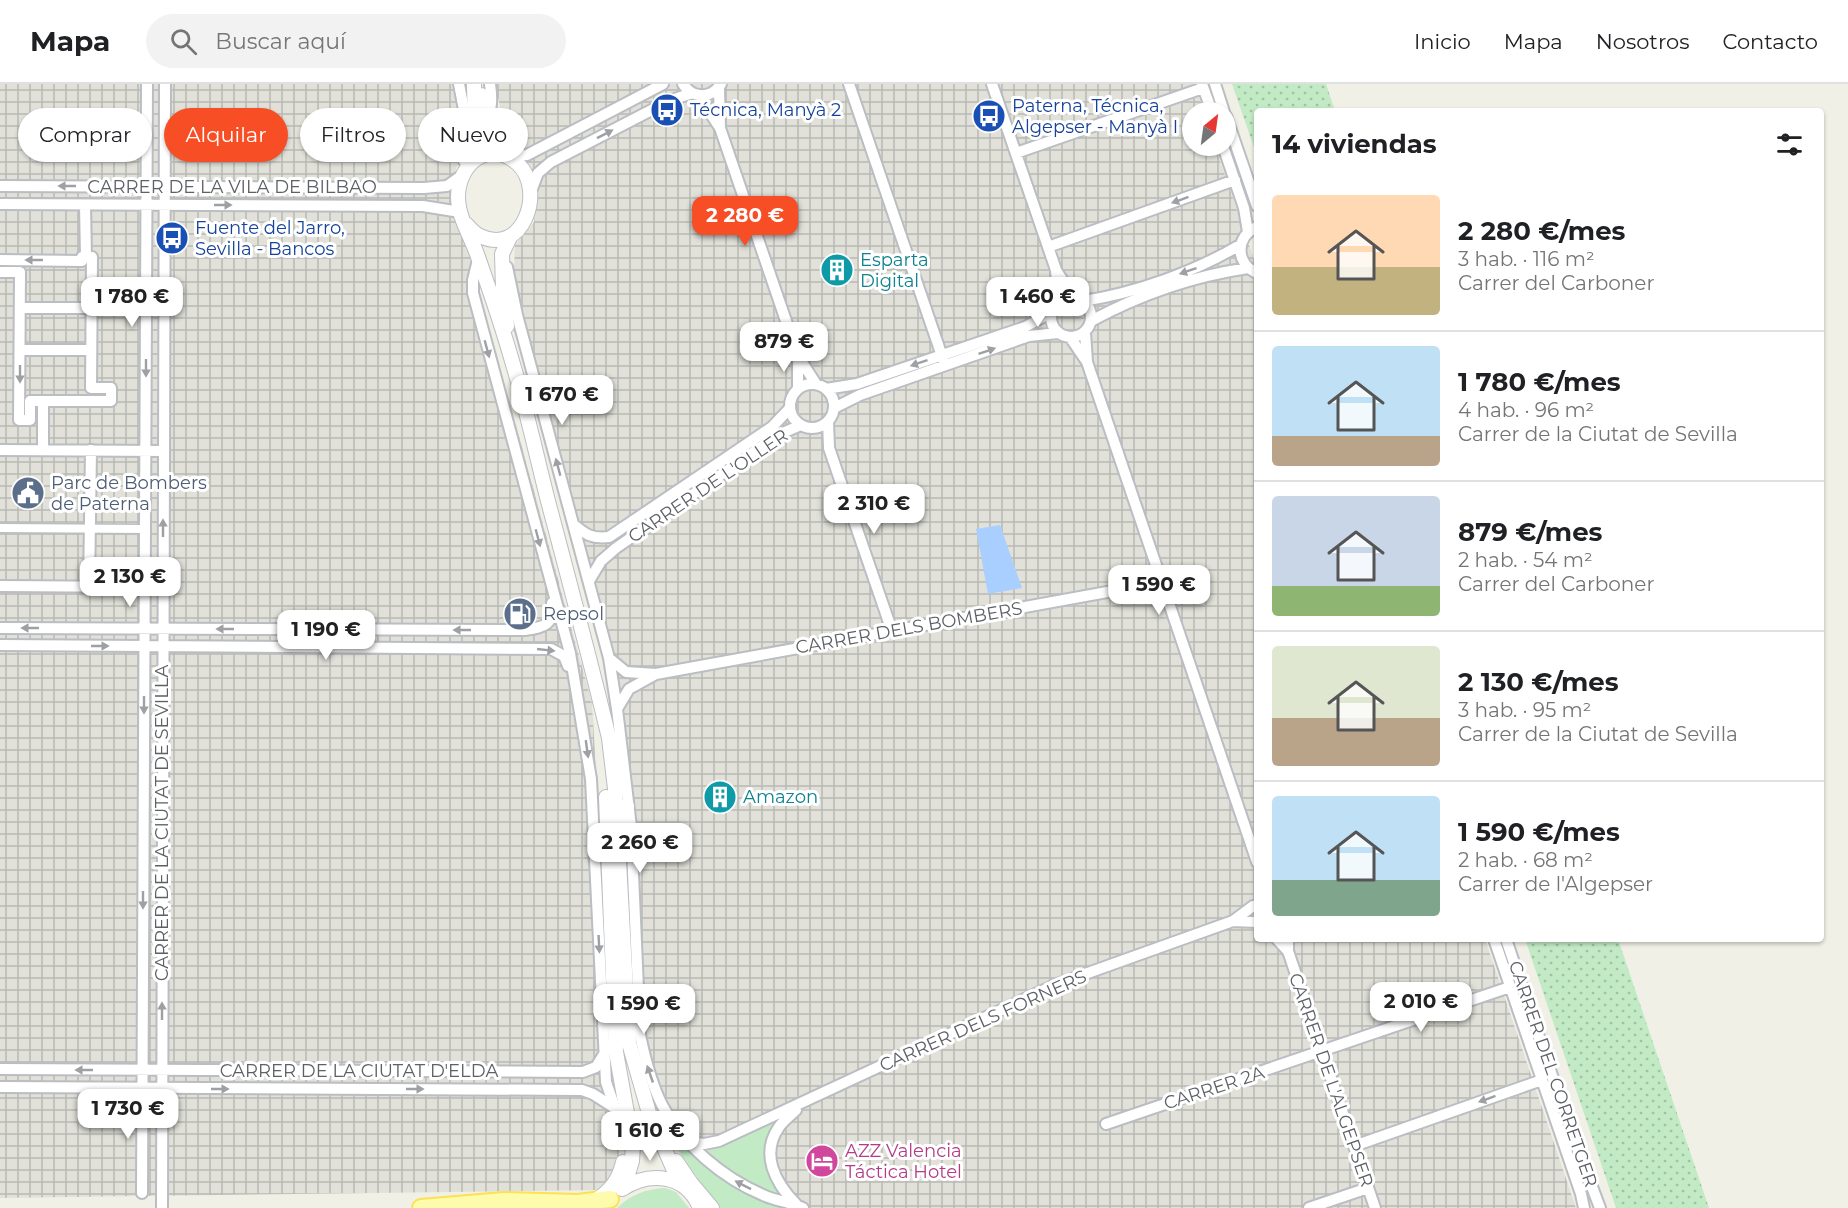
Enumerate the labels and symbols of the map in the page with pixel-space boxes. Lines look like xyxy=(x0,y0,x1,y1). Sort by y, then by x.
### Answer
bus stop icon: Técnica, Manyà 2 xyxy=(649,92,685,128)
place label: Paterna, Técnica, Algepser - Manyà I xyxy=(1012,95,1178,138)
bus stop icon: Paterna, Técnica, Algepser - Manyà I xyxy=(971,98,1007,134)
place label: Técnica, Manyà 2 xyxy=(690,99,841,121)
north arrow xyxy=(1182,102,1236,156)
one-way arrow xyxy=(597,129,614,139)
street label: CARRER DE LA VILA DE BILBAO xyxy=(87,176,377,198)
one-way arrow xyxy=(57,181,76,191)
one-way arrow xyxy=(1171,195,1189,205)
pin: 2 280 € xyxy=(690,196,800,247)
one-way arrow xyxy=(214,200,233,210)
place label: Fuente del Jarro, Sevilla - Bancos xyxy=(195,217,345,260)
bus stop icon: Fuente del Jarro, Sevilla - Bancos xyxy=(154,220,190,256)
place label: Esparta Digital xyxy=(860,249,929,292)
building icon: Esparta Digital xyxy=(819,252,855,288)
one-way arrow xyxy=(24,256,43,265)
one-way arrow xyxy=(1179,266,1197,276)
pin: 1 780 € xyxy=(77,277,187,328)
pin: 1 460 € xyxy=(983,277,1093,328)
pin: 879 € xyxy=(742,322,826,373)
one-way arrow xyxy=(483,340,493,359)
one-way arrow xyxy=(978,345,996,355)
one-way arrow xyxy=(141,359,151,378)
one-way arrow xyxy=(910,359,928,368)
one-way arrow xyxy=(15,364,25,383)
pin: 1 670 € xyxy=(507,375,617,426)
street label: CARRER DE L'OLLER xyxy=(624,424,792,548)
one-way arrow xyxy=(553,458,562,476)
place label: Parc de Bombers de Paterna xyxy=(51,472,207,515)
public building icon: Parc de Bombers de Paterna xyxy=(10,475,46,511)
pin: 2 310 € xyxy=(819,484,929,535)
one-way arrow xyxy=(159,519,168,538)
one-way arrow xyxy=(534,529,543,547)
pin: 2 130 € xyxy=(75,557,185,608)
pin: 1 590 € xyxy=(1104,565,1214,616)
fuel station icon: Repsol xyxy=(502,596,538,632)
street label: CARRER DELS BOMBERS xyxy=(794,597,1024,659)
place label: Repsol xyxy=(543,603,604,625)
pin: 1 190 € xyxy=(271,610,381,661)
one-way arrow xyxy=(20,623,39,633)
one-way arrow xyxy=(215,624,234,634)
one-way arrow xyxy=(452,625,471,635)
one-way arrow xyxy=(91,641,110,651)
one-way arrow xyxy=(537,645,556,654)
street label: CARRER DE LA CIUTAT DE SEVILLA xyxy=(151,665,173,981)
one-way arrow xyxy=(139,695,149,714)
one-way arrow xyxy=(582,740,591,759)
building icon: Amazon xyxy=(702,779,738,815)
place label: Amazon xyxy=(743,786,818,808)
pin: 2 260 € xyxy=(585,823,695,874)
one-way arrow xyxy=(138,890,148,909)
one-way arrow xyxy=(594,934,603,953)
street label: CARRER DEL CORRETGER xyxy=(1504,958,1602,1190)
street label: CARRER DELS FORNERS xyxy=(876,965,1090,1077)
street label: CARRER DE L'ALGEPSER xyxy=(1284,970,1378,1190)
pin: 2 010 € xyxy=(1366,982,1476,1033)
pin: 1 590 € xyxy=(589,984,699,1035)
one-way arrow xyxy=(157,1002,167,1021)
street label: CARRER DE LA CIUTAT D'ELDA xyxy=(220,1060,498,1082)
street label: CARRER 2A xyxy=(1161,1061,1267,1115)
one-way arrow xyxy=(75,1065,94,1075)
one-way arrow xyxy=(644,1065,654,1083)
one-way arrow xyxy=(210,1084,229,1093)
one-way arrow xyxy=(405,1085,424,1094)
pin: 1 730 € xyxy=(73,1089,183,1140)
one-way arrow xyxy=(1478,1095,1496,1104)
pin: 1 610 € xyxy=(595,1111,705,1162)
place label: AZZ Valencia Táctica Hotel xyxy=(845,1140,962,1183)
hotel icon: AZZ Valencia Táctica Hotel xyxy=(804,1143,840,1179)
one-way arrow xyxy=(735,1181,752,1190)

